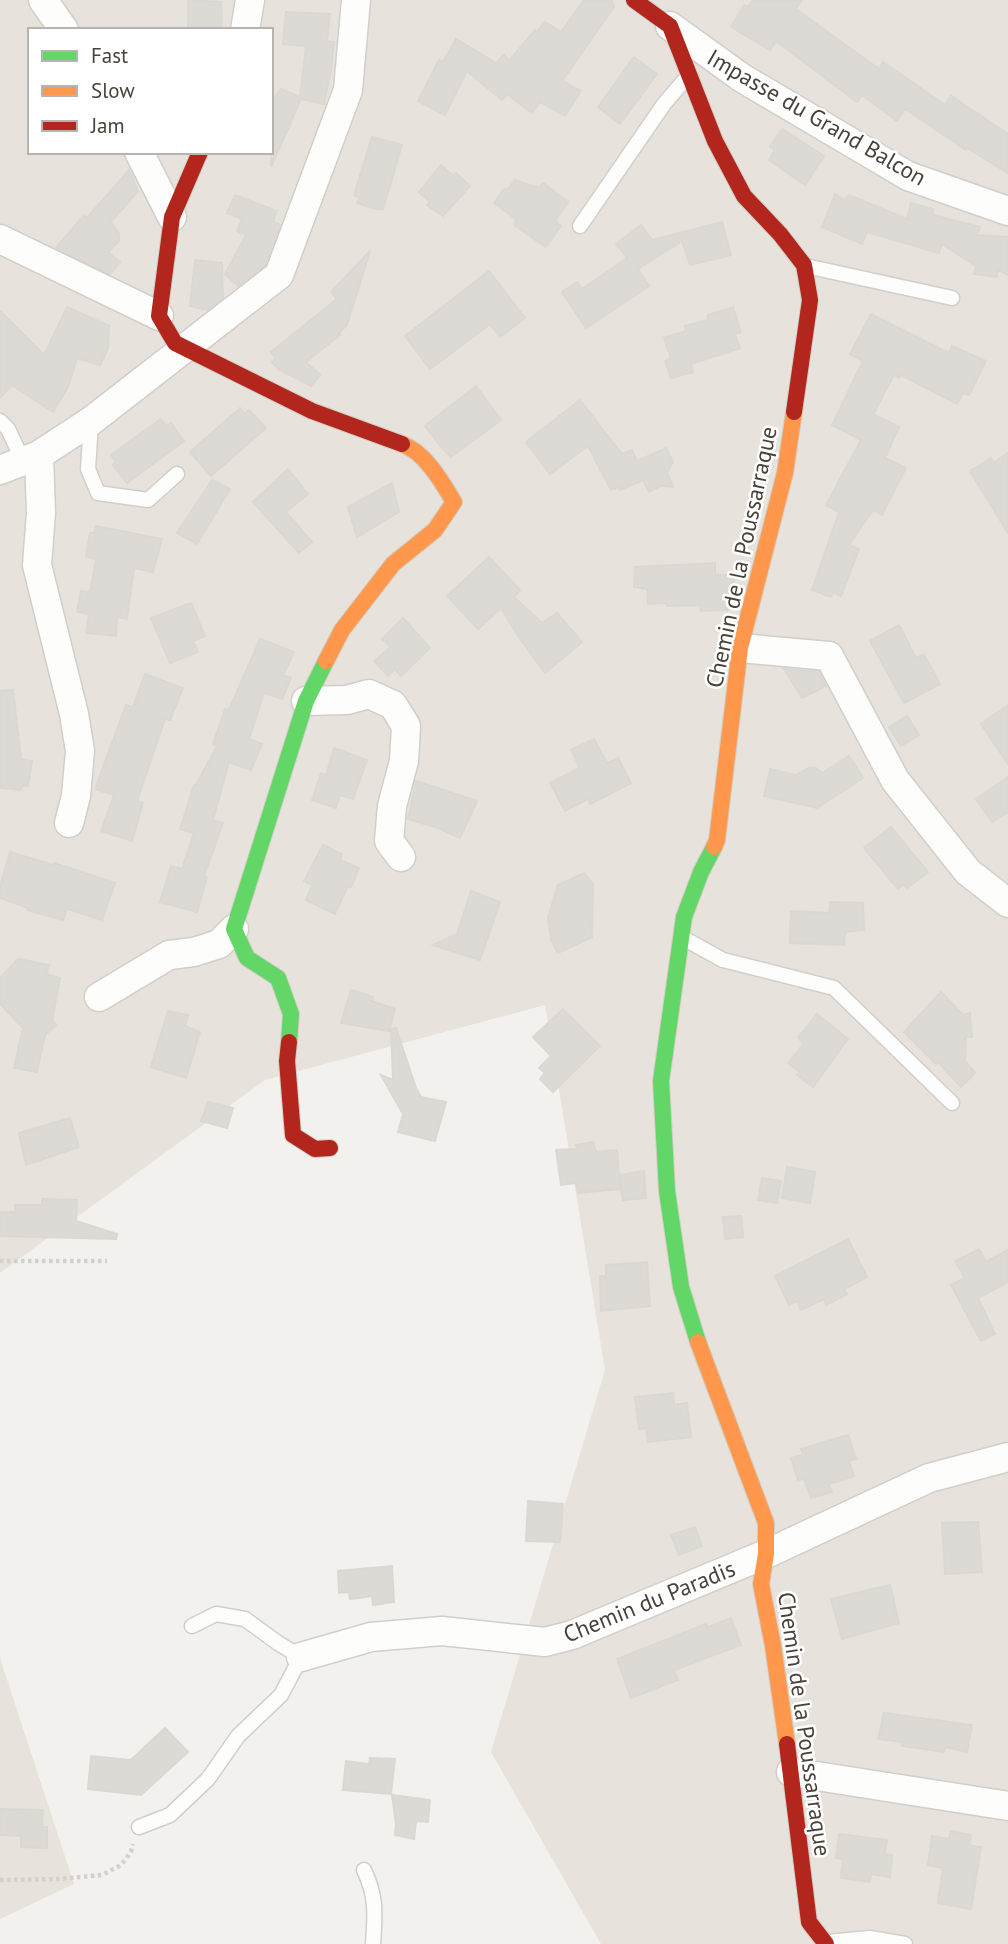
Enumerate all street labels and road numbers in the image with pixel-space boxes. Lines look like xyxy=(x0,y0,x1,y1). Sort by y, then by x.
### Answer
street label: Impasse du Grand Balcon xyxy=(702,42,932,192)
street label: Chemin de la Poussarraque xyxy=(699,424,783,690)
street label: Chemin du Paradis xyxy=(559,1553,739,1649)
street label: Chemin de la Poussarraque xyxy=(772,1590,838,1858)

